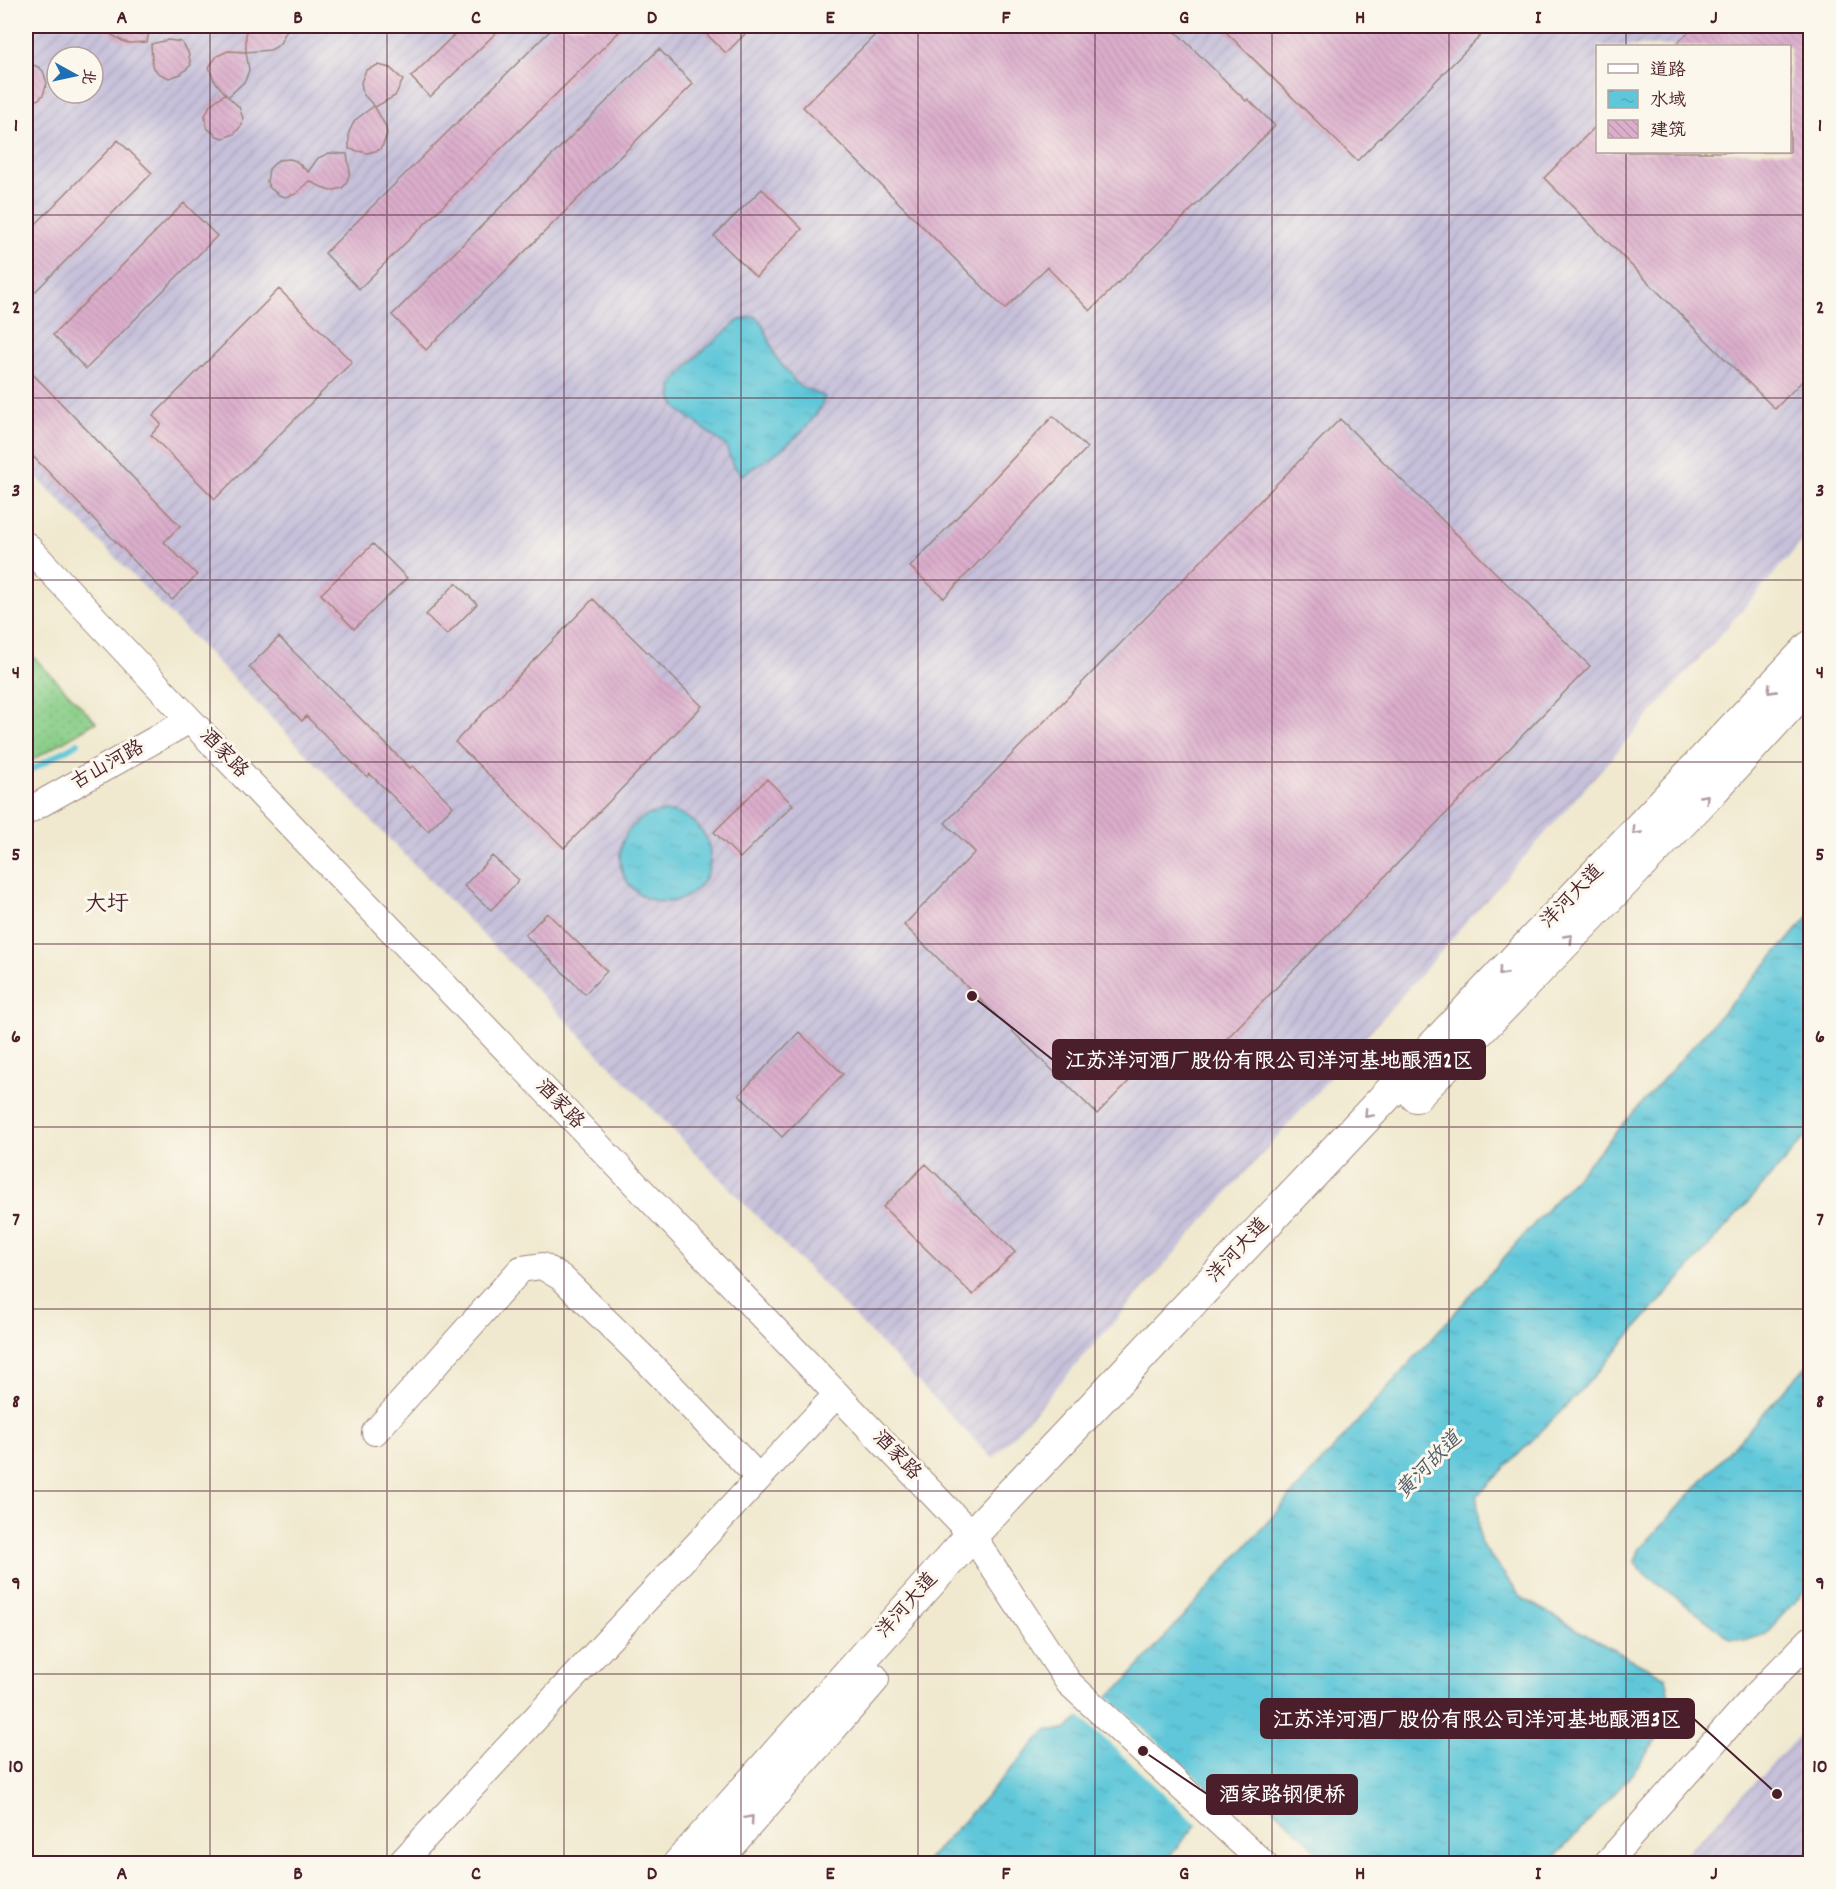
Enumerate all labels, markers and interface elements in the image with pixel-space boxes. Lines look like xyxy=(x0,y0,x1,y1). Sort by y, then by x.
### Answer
text: A xyxy=(117,5,128,33)
text: B xyxy=(293,5,303,33)
text: C xyxy=(471,5,481,33)
text: D xyxy=(647,5,658,33)
text: E xyxy=(825,5,835,33)
text: F xyxy=(1002,5,1012,33)
text: G xyxy=(1179,5,1189,33)
text: H xyxy=(1355,5,1365,33)
text: I xyxy=(1535,5,1542,33)
text: J xyxy=(1710,5,1718,33)
north arrow xyxy=(45,45,105,105)
legend xyxy=(1596,45,1791,153)
text: 道路 xyxy=(1650,59,1686,84)
text: 北 xyxy=(75,67,100,86)
text: 水域 xyxy=(1650,89,1686,114)
text: 1 xyxy=(14,113,18,141)
text: 1 xyxy=(1818,113,1822,141)
text: 建筑 xyxy=(1650,119,1686,144)
text: 2 xyxy=(12,295,20,323)
text: 2 xyxy=(1816,295,1824,323)
text: 3 xyxy=(12,478,20,506)
text: 3 xyxy=(1816,478,1824,506)
text: 4 xyxy=(12,660,20,688)
text: 4 xyxy=(1816,660,1824,688)
one-way arrow xyxy=(1767,684,1778,694)
street label: 酒家路 xyxy=(192,723,255,786)
street label: 古山河路 xyxy=(66,734,151,798)
one-way arrow xyxy=(1697,795,1708,806)
one-way arrow xyxy=(1633,824,1644,835)
text: 5 xyxy=(11,842,21,870)
text: 5 xyxy=(1815,842,1825,870)
street label: 洋河大道 xyxy=(1535,859,1611,935)
district label: 大圩 xyxy=(85,890,129,921)
one-way arrow xyxy=(1561,934,1572,945)
one-way arrow xyxy=(1498,965,1509,976)
text: 6 xyxy=(11,1024,21,1052)
text: 6 xyxy=(1815,1024,1825,1052)
callout: 江苏洋河酒厂股份有限公司洋河基地酿酒2区 xyxy=(1053,1040,1485,1079)
text: 江苏洋河酒厂股份有限公司洋河基地酿酒2区 xyxy=(1065,1048,1473,1078)
street label: 酒家路 xyxy=(528,1074,591,1137)
one-way arrow xyxy=(1364,1108,1375,1118)
text: 7 xyxy=(12,1207,20,1235)
text: 7 xyxy=(1816,1207,1824,1235)
street label: 洋河大道 xyxy=(1201,1212,1277,1290)
text: 8 xyxy=(12,1389,20,1417)
text: 8 xyxy=(1816,1389,1824,1417)
water label: 黄河故道 xyxy=(1390,1424,1471,1507)
street label: 酒家路 xyxy=(865,1425,928,1488)
street label: 洋河大道 xyxy=(871,1567,945,1645)
text: 9 xyxy=(11,1571,21,1599)
text: 9 xyxy=(1815,1571,1825,1599)
callout: 江苏洋河酒厂股份有限公司洋河基地酿酒3区 xyxy=(1261,1699,1694,1738)
text: 江苏洋河酒厂股份有限公司洋河基地酿酒3区 xyxy=(1273,1707,1681,1737)
text: 10 xyxy=(8,1754,24,1782)
text: 10 xyxy=(1812,1754,1828,1782)
callout: 酒家路钢便桥 xyxy=(1207,1775,1357,1814)
text: 酒家路钢便桥 xyxy=(1219,1782,1345,1812)
one-way arrow xyxy=(743,1815,754,1826)
text: A xyxy=(117,1861,128,1889)
text: B xyxy=(293,1861,303,1889)
text: C xyxy=(471,1861,481,1889)
text: D xyxy=(647,1861,658,1889)
text: E xyxy=(825,1861,835,1889)
text: F xyxy=(1002,1861,1012,1889)
text: G xyxy=(1179,1861,1189,1889)
text: H xyxy=(1355,1861,1365,1889)
text: I xyxy=(1535,1861,1542,1889)
text: J xyxy=(1710,1861,1718,1889)

